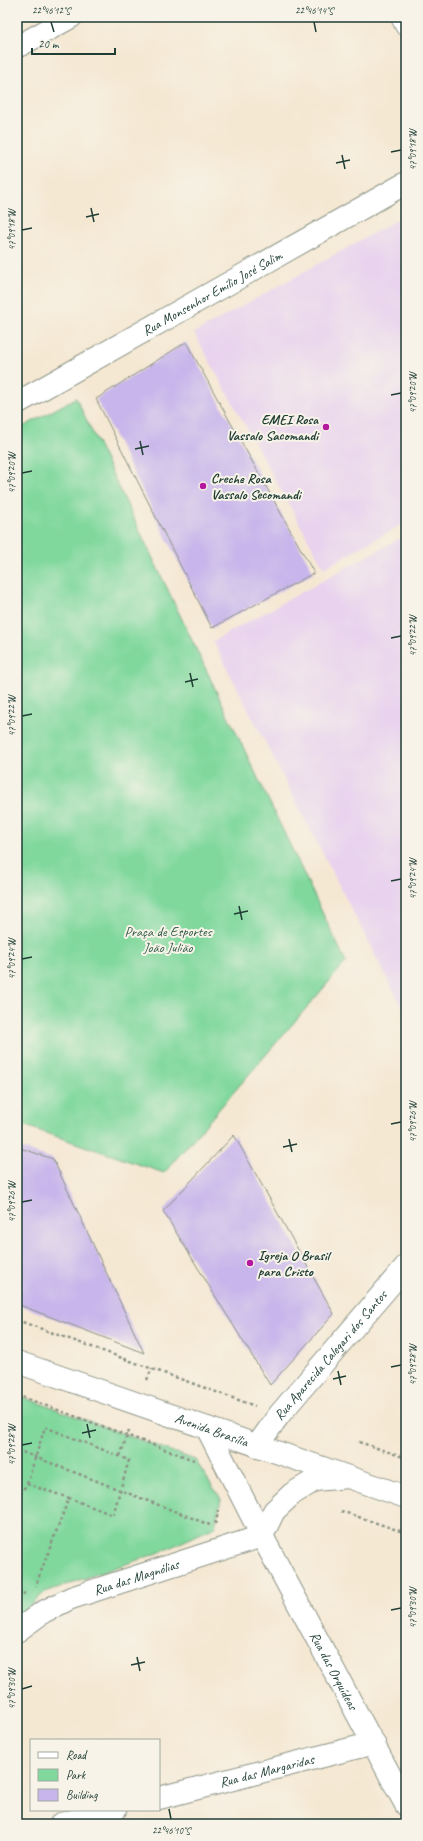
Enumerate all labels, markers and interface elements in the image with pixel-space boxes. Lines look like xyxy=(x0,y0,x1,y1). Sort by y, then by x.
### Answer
text: 22°46'12"S xyxy=(32,4,72,17)
text: 22°46'14"S xyxy=(295,4,335,17)
scale bar xyxy=(32,30,115,56)
text: 20 m xyxy=(38,36,60,52)
text: 47°09'18"W xyxy=(406,128,419,170)
text: 47°09'18"W xyxy=(5,208,18,250)
street label: Rua Monsenhor Emílio José Salim xyxy=(139,246,286,339)
text: 47°09'20"W xyxy=(406,371,419,413)
place label: EMEI Rosa Vassalo Sacomandi xyxy=(227,411,320,444)
marker: EMEI Rosa Vassalo Sacomandi xyxy=(321,422,331,432)
text: 47°09'20"W xyxy=(5,451,18,493)
place label: Creche Rosa Vassalo Secomandi xyxy=(211,470,303,503)
marker: Creche Rosa Vassalo Secomandi xyxy=(198,481,208,491)
text: 47°09'22"W xyxy=(406,614,419,656)
text: 47°09'22"W xyxy=(5,694,18,736)
text: 47°09'24"W xyxy=(406,857,419,899)
park label: Praça de Esportes João Julião xyxy=(125,923,213,956)
text: 47°09'24"W xyxy=(5,937,18,979)
text: 47°09'26"W xyxy=(406,1100,419,1142)
text: 47°09'26"W xyxy=(5,1180,18,1222)
place label: Igreja O Brasil para Cristo xyxy=(258,1247,332,1280)
marker: Igreja O Brasil para Cristo xyxy=(245,1258,255,1268)
street label: Rua Aparecida Calegari dos Santos xyxy=(270,1286,391,1423)
text: 47°09'28"W xyxy=(406,1343,419,1385)
street label: Avenida Brasília xyxy=(173,1409,252,1451)
text: 47°09'28"W xyxy=(5,1423,18,1465)
street label: Rua das Magnólias xyxy=(91,1555,182,1599)
text: 47°09'30"W xyxy=(406,1586,419,1628)
street label: Rua das Orquídeas xyxy=(306,1629,363,1714)
text: 47°09'30"W xyxy=(5,1667,18,1709)
legend xyxy=(30,1739,160,1811)
text: Road xyxy=(66,1747,88,1763)
street label: Rua das Margaridas xyxy=(218,1750,317,1791)
text: Park xyxy=(66,1767,87,1783)
text: Building xyxy=(66,1787,98,1803)
text: 22°46'10"S xyxy=(152,1824,192,1837)

